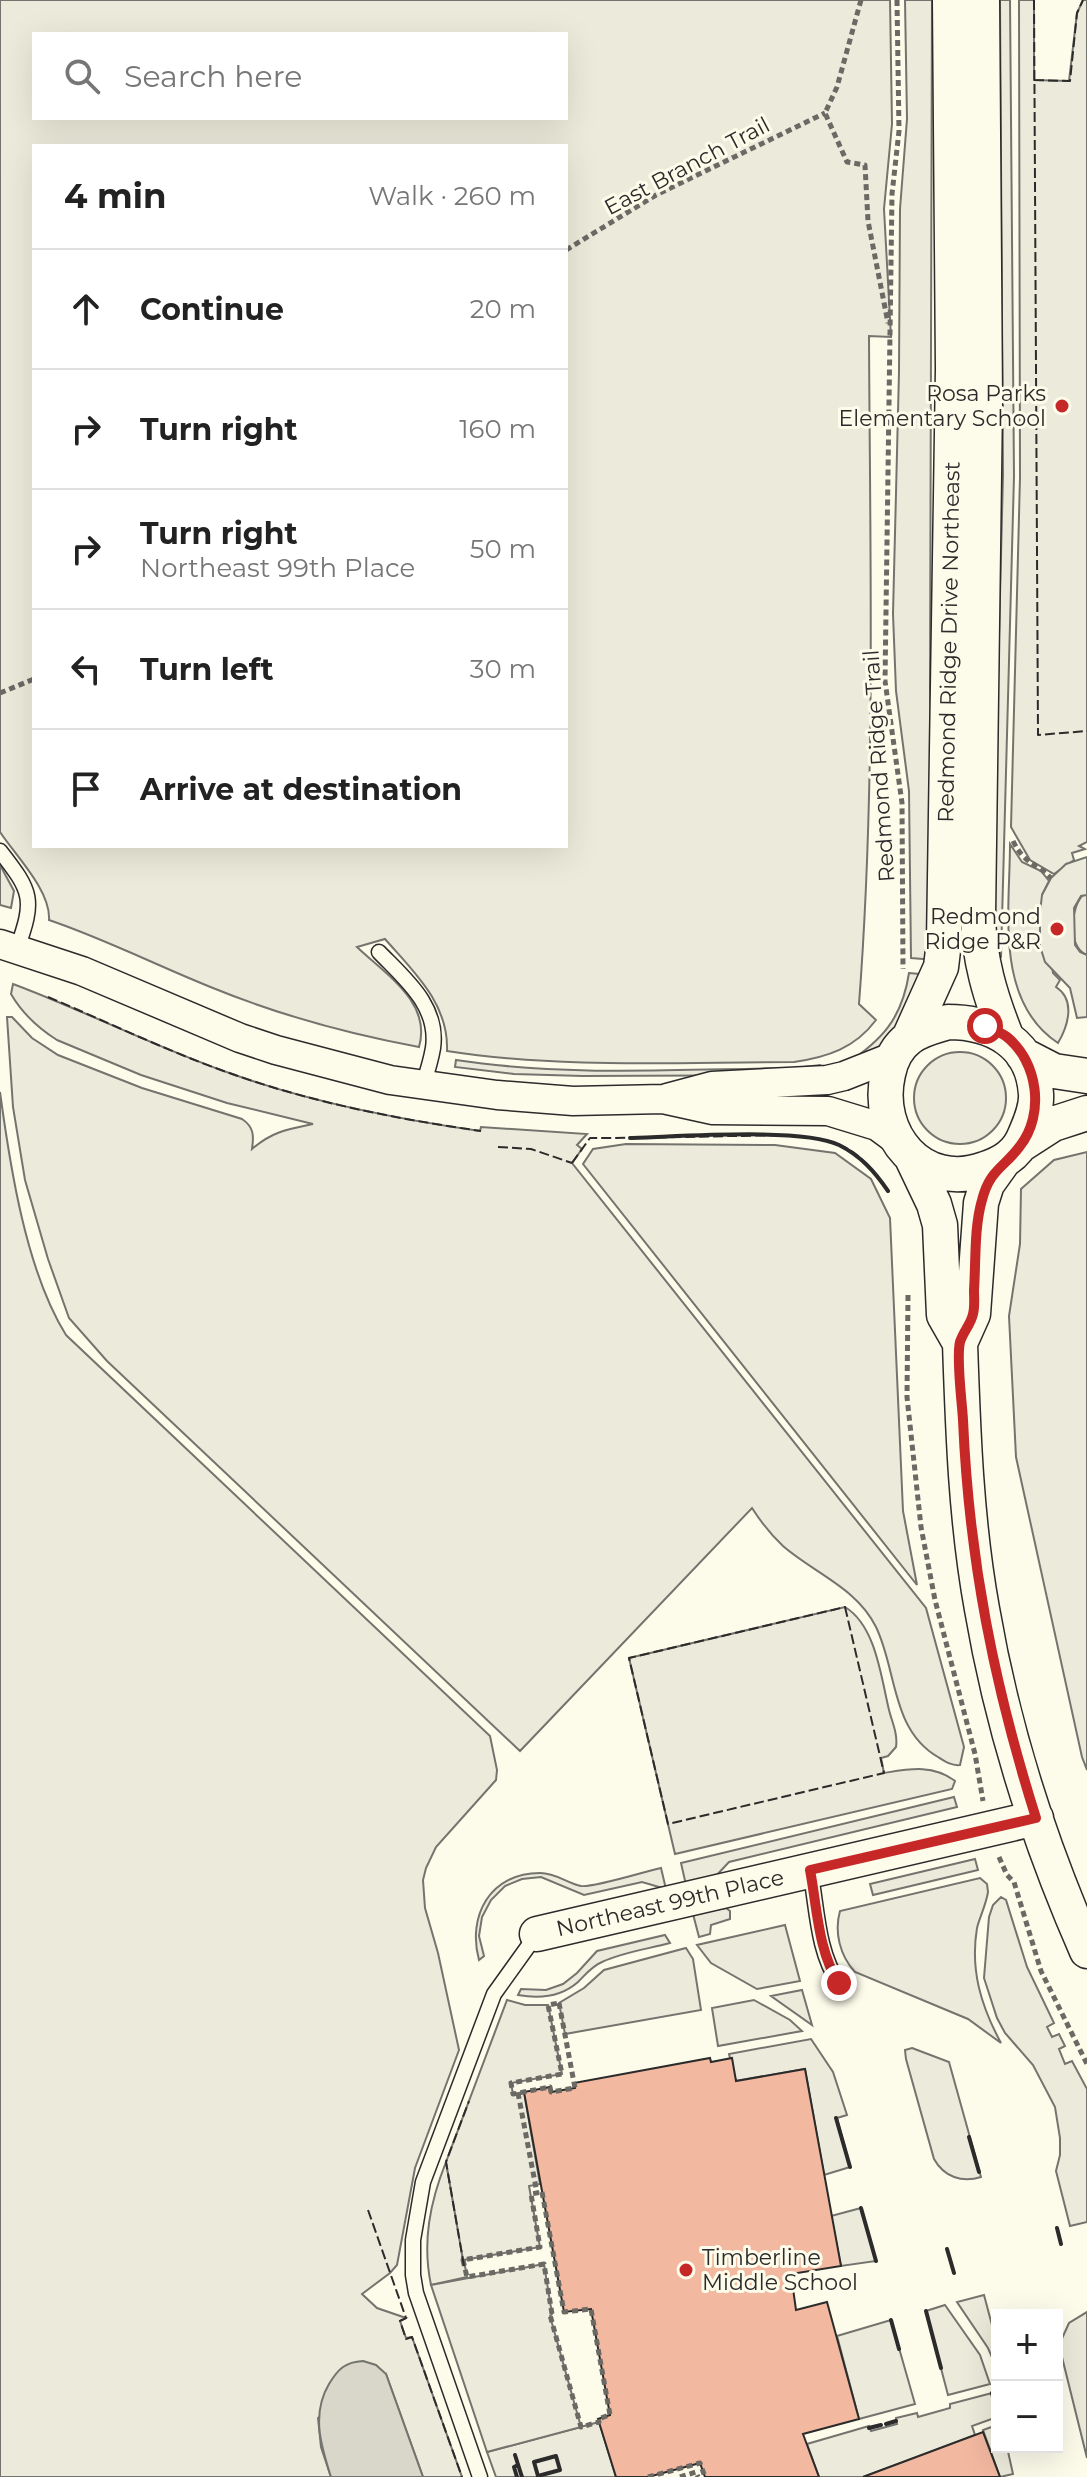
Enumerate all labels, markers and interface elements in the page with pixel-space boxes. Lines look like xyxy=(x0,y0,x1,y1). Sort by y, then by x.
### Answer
search box xyxy=(32,32,568,120)
icon: search xyxy=(60,54,104,98)
text: Search here xyxy=(124,58,302,95)
street label: East Branch Trail xyxy=(600,111,774,221)
text: 4 min xyxy=(64,175,166,217)
text: Walk · 260 m xyxy=(368,180,536,212)
icon: ahead xyxy=(64,287,108,331)
text: Continue xyxy=(140,291,284,328)
text: 20 m xyxy=(470,293,536,325)
place label: Rosa Parks Elementary School xyxy=(839,380,1046,432)
marker: Rosa Parks Elementary School xyxy=(1053,397,1071,415)
icon: right xyxy=(64,407,108,451)
text: Turn right xyxy=(140,411,297,448)
text: 160 m xyxy=(459,413,536,445)
street label: Redmond Ridge Drive Northeast xyxy=(932,461,966,823)
text: Turn right xyxy=(140,515,297,552)
icon: right xyxy=(64,527,108,571)
text: 50 m xyxy=(470,533,536,565)
text: Northeast 99th Place xyxy=(140,552,415,584)
icon: left xyxy=(64,647,108,691)
street label: Redmond Ridge Trail xyxy=(857,649,901,883)
text: Turn left xyxy=(140,651,273,688)
text: 30 m xyxy=(470,653,536,685)
icon: arrive xyxy=(64,767,108,811)
text: Arrive at destination xyxy=(140,771,462,808)
place label: Redmond Ridge P&R xyxy=(924,903,1041,955)
marker: Redmond Ridge P&R xyxy=(1048,920,1066,938)
route start xyxy=(967,1008,1003,1044)
street label: Northeast 99th Place xyxy=(554,1864,786,1942)
route end xyxy=(821,1965,857,2001)
place label: Timberline Middle School xyxy=(702,2244,858,2296)
marker: Timberline Middle School xyxy=(677,2261,695,2279)
map controls xyxy=(991,2309,1063,2453)
button: + xyxy=(991,2309,1063,2381)
button: − xyxy=(991,2381,1063,2453)

